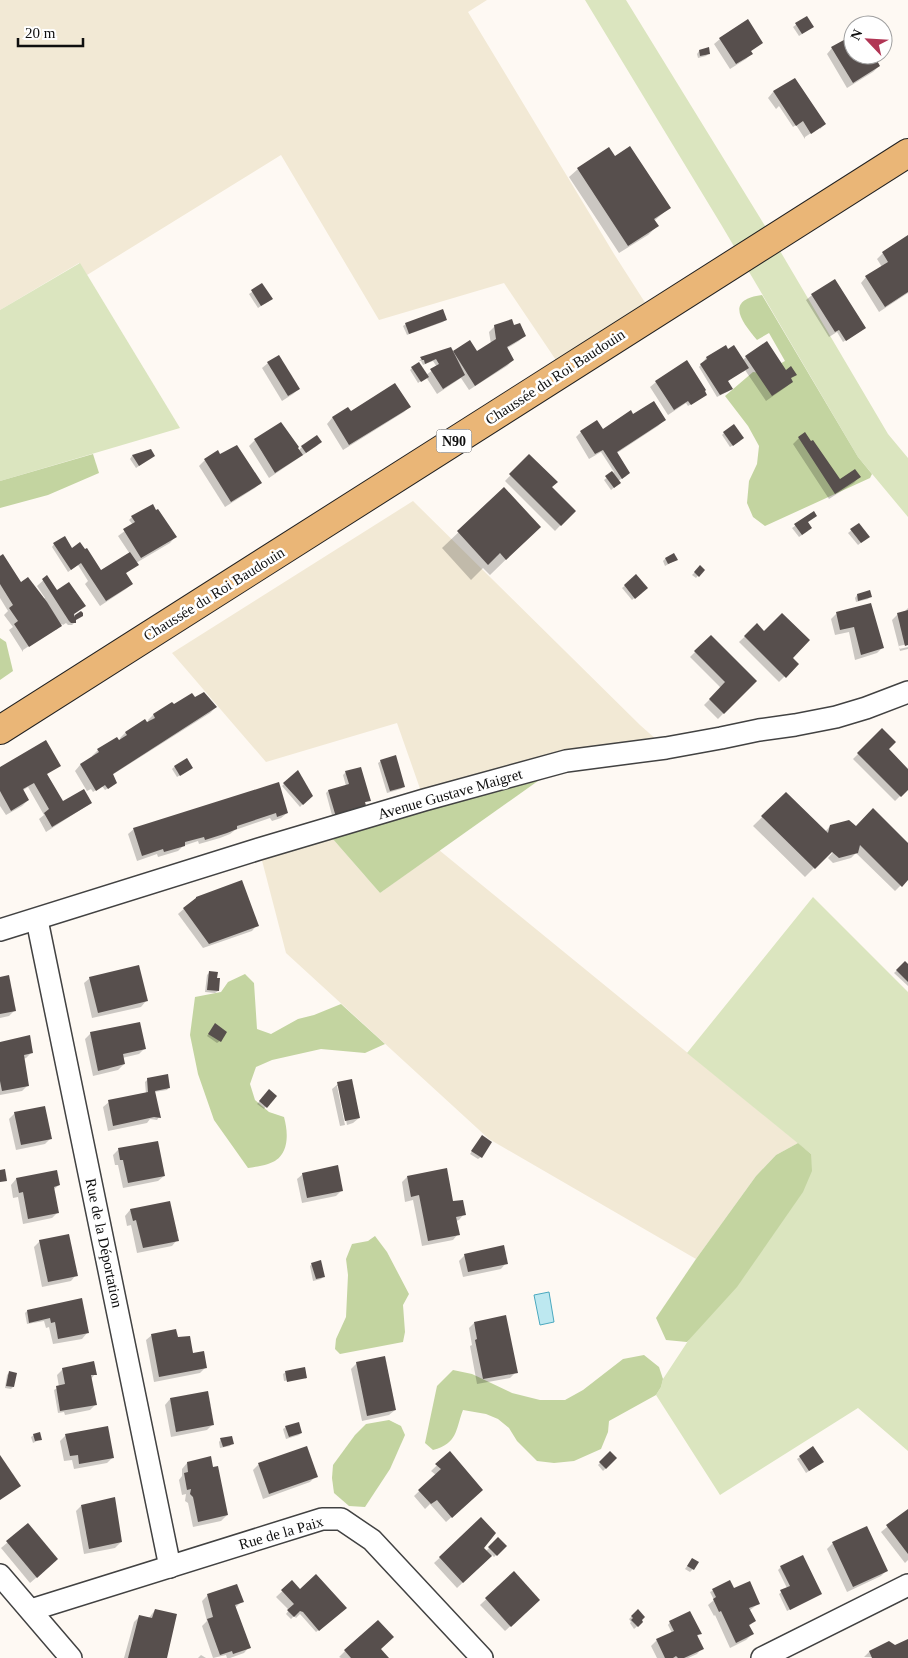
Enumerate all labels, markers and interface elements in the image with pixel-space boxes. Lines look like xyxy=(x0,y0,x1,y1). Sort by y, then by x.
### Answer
scale bar xyxy=(18,15,82,47)
north arrow xyxy=(843,15,893,65)
text: 20 m xyxy=(25,25,56,41)
text: N xyxy=(848,27,866,42)
street label: Chaussée du Roi Baudouin xyxy=(482,326,628,428)
road number: N90 xyxy=(436,430,472,452)
street label: Chaussée du Roi Baudouin xyxy=(141,544,288,644)
street label: Avenue Gustave Maigret xyxy=(376,765,525,822)
street label: Rue de la Déportation xyxy=(82,1177,126,1310)
street label: Rue de la Paix xyxy=(237,1513,326,1553)

